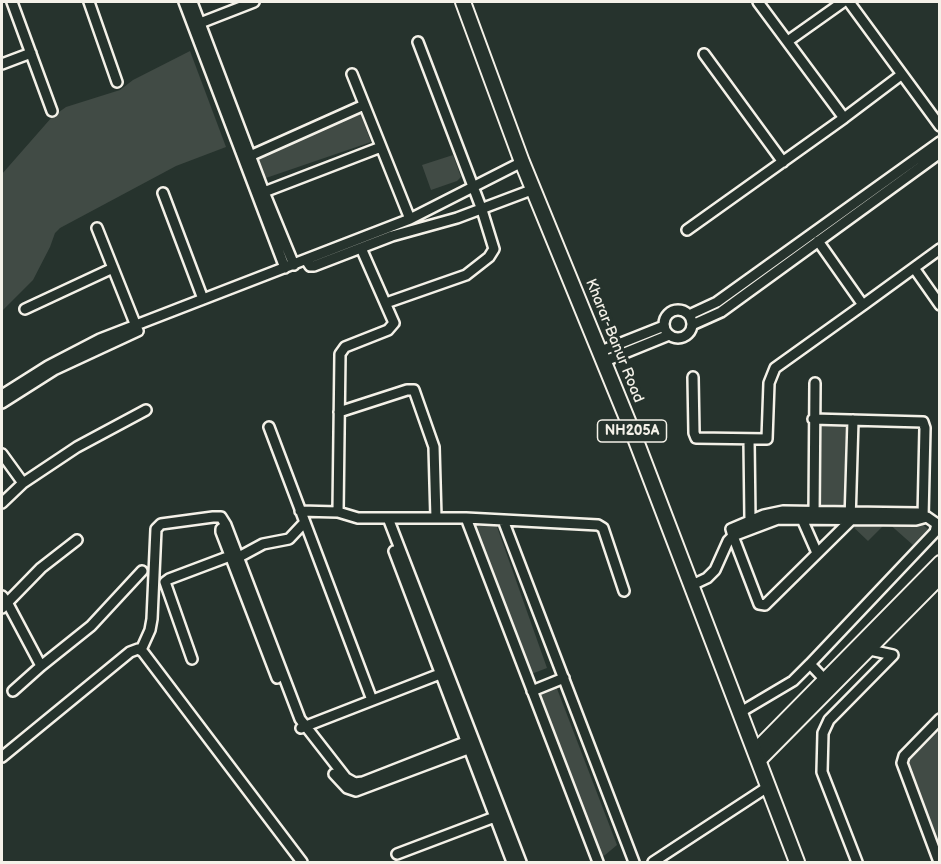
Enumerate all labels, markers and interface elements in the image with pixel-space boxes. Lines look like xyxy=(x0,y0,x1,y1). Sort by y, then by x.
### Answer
street label: Kharar-Banur Road xyxy=(581,277,647,405)
road number: NH205A xyxy=(598,420,666,442)

